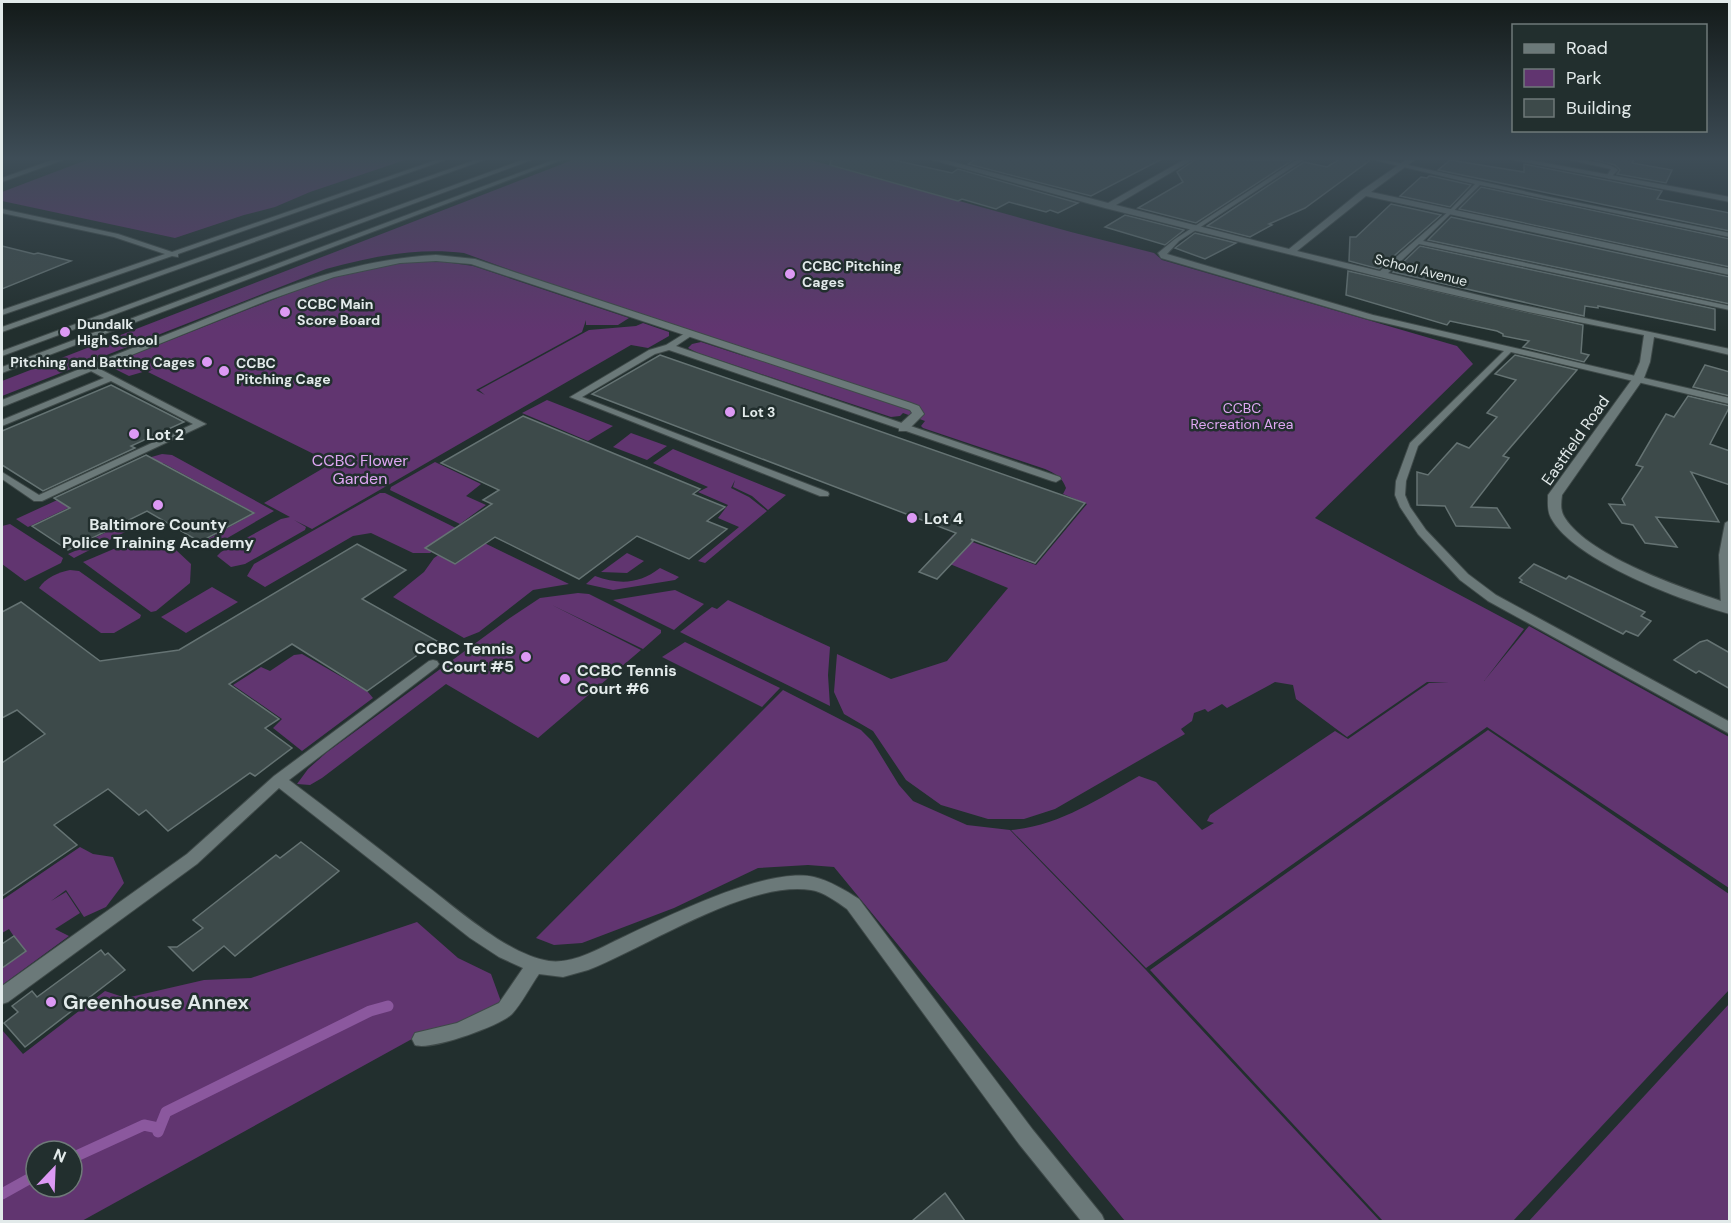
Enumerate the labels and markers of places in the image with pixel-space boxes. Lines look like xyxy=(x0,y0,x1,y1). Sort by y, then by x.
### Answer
place label: CCBC Pitching Cages xyxy=(802,257,902,291)
marker: CCBC Pitching Cages xyxy=(783,267,797,281)
place label: CCBC Main Score Board xyxy=(297,295,380,329)
marker: CCBC Main Score Board xyxy=(278,305,292,319)
place label: Dundalk High School xyxy=(77,315,158,349)
marker: Dundalk High School xyxy=(58,325,72,339)
place label: Pitching and Batting Cages xyxy=(10,353,195,371)
place label: CCBC Pitching Cage xyxy=(236,354,331,388)
marker: Pitching and Batting Cages xyxy=(200,355,214,369)
marker: CCBC Pitching Cage xyxy=(217,364,231,378)
place label: Lot 3 xyxy=(742,403,776,421)
marker: Lot 3 xyxy=(723,405,737,419)
place label: Lot 2 xyxy=(146,424,184,445)
marker: Lot 2 xyxy=(127,427,141,441)
marker: Baltimore County Police Training Academy xyxy=(151,498,165,512)
place label: Lot 4 xyxy=(924,508,963,529)
marker: Lot 4 xyxy=(905,511,919,525)
place label: Baltimore County Police Training Academy xyxy=(62,514,254,553)
place label: CCBC Tennis Court #5 xyxy=(414,638,514,677)
marker: CCBC Tennis Court #5 xyxy=(519,650,533,664)
place label: CCBC Tennis Court #6 xyxy=(577,660,677,699)
marker: CCBC Tennis Court #6 xyxy=(558,672,572,686)
place label: Greenhouse Annex xyxy=(63,989,249,1015)
marker: Greenhouse Annex xyxy=(44,995,58,1009)

